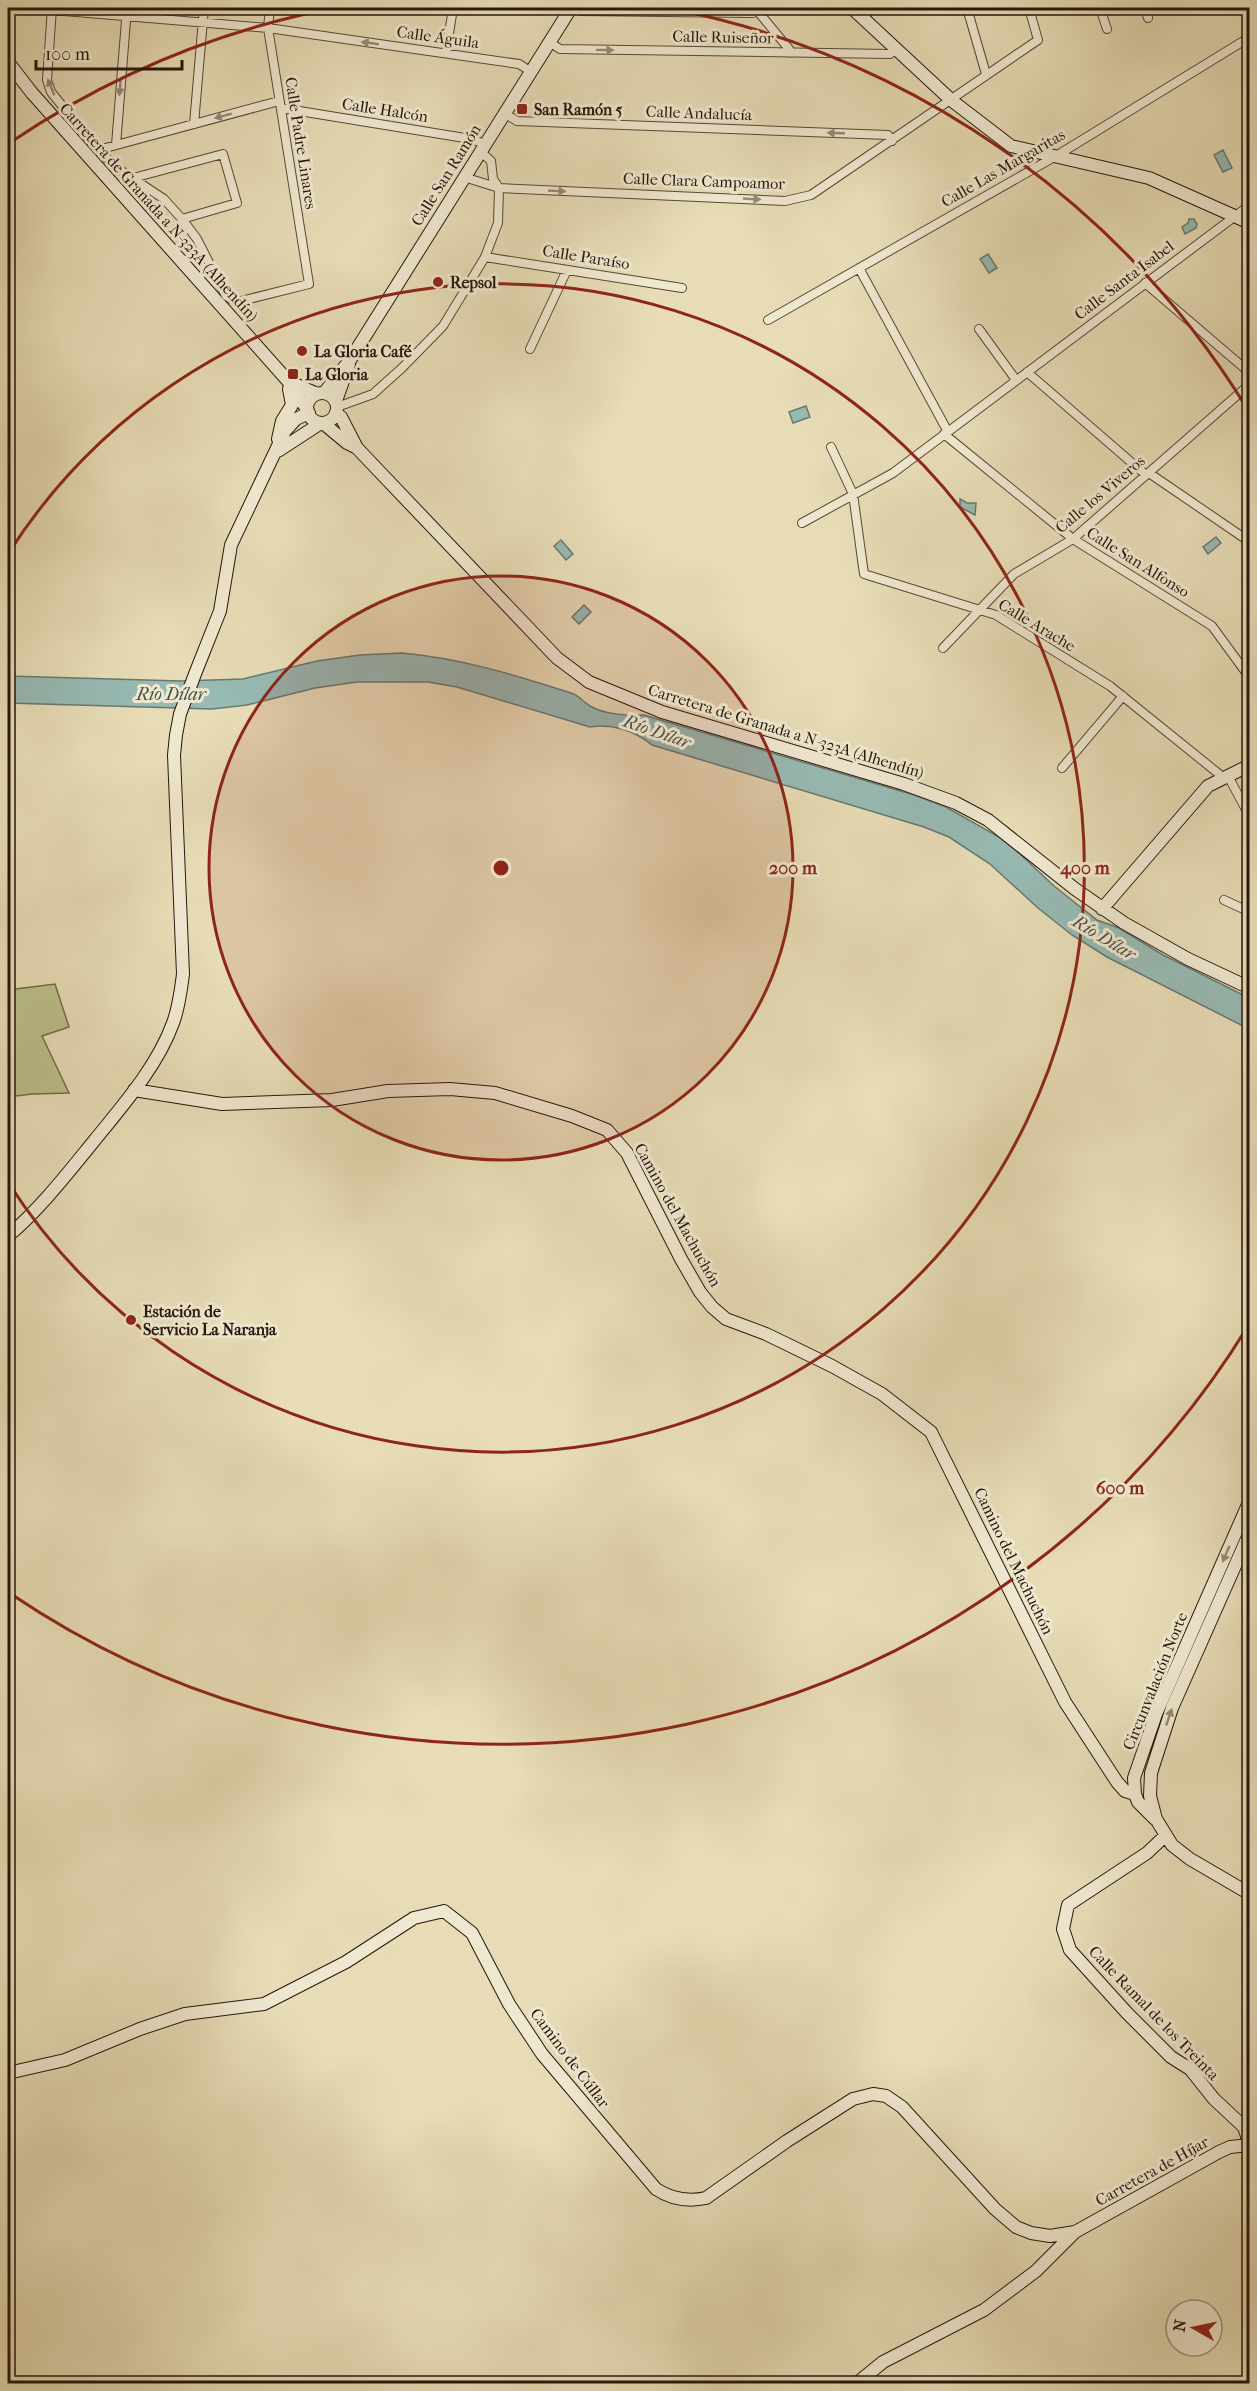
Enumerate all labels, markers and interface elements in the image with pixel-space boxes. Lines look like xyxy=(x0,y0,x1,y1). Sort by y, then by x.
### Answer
street label: Calle Águila xyxy=(396,21,481,52)
street label: Calle Ruiseñor xyxy=(672,27,774,47)
scale bar xyxy=(36,33,182,71)
one-way arrow xyxy=(361,38,380,47)
text: 100 m xyxy=(45,44,90,65)
one-way arrow xyxy=(595,45,614,55)
street label: Calle Padre Linares xyxy=(281,76,321,210)
one-way arrow xyxy=(116,77,125,96)
one-way arrow xyxy=(45,78,55,96)
street label: Calle Halcón xyxy=(341,94,430,126)
street label: Carretera de Granada a N-323A (Alhendín) xyxy=(56,99,262,325)
place label: San Ramón 5 xyxy=(534,100,623,119)
marker: San Ramón 5 xyxy=(515,102,529,116)
street label: Calle Andalucía xyxy=(645,102,753,124)
one-way arrow xyxy=(214,112,232,122)
street label: Calle San Ramón xyxy=(407,120,485,229)
street label: Calle Las Margaritas xyxy=(938,125,1068,211)
one-way arrow xyxy=(827,129,846,138)
street label: Calle Clara Campoamor xyxy=(623,169,786,193)
one-way arrow xyxy=(548,186,567,195)
one-way arrow xyxy=(743,195,762,204)
street label: Calle Santa Isabel xyxy=(1070,236,1178,324)
street label: Calle Paraíso xyxy=(541,241,631,273)
place label: Repsol xyxy=(450,273,497,293)
marker: Repsol xyxy=(431,275,445,289)
place label: La Gloria Café xyxy=(314,342,412,361)
marker: La Gloria Café xyxy=(295,344,309,358)
place label: La Gloria xyxy=(305,365,369,384)
marker: La Gloria xyxy=(286,367,300,381)
street label: Calle los Viveros xyxy=(1051,451,1149,537)
street label: Calle San Alfonso xyxy=(1083,523,1193,601)
street label: Calle Arache xyxy=(995,595,1079,655)
street label: Carretera de Granada a N-323A (Alhendín) xyxy=(646,680,926,782)
water label: Río Dílar xyxy=(135,684,208,705)
water label: Río Dílar xyxy=(620,710,695,754)
centre of rings xyxy=(491,858,511,878)
text: 200 m xyxy=(769,858,818,879)
text: 400 m xyxy=(1059,858,1111,879)
water label: Río Dílar xyxy=(1068,911,1141,966)
street label: Camino del Machuchón xyxy=(631,1140,726,1291)
place label: Estación de Servicio La Naranja xyxy=(143,1302,277,1339)
marker: Estación de Servicio La Naranja xyxy=(124,1313,138,1327)
text: 600 m xyxy=(1096,1478,1145,1499)
street label: Camino del Machuchón xyxy=(970,1484,1058,1638)
one-way arrow xyxy=(1221,1545,1230,1563)
street label: Circunvalación Norte xyxy=(1119,1609,1191,1753)
one-way arrow xyxy=(1165,1708,1175,1726)
street label: Calle Ramal de los Treinta xyxy=(1085,1942,1223,2084)
street label: Camino de Cúllar xyxy=(526,2004,614,2112)
street label: Carretera de Híjar xyxy=(1092,2132,1212,2210)
north arrow xyxy=(1164,2298,1224,2358)
text: N xyxy=(1169,2317,1190,2333)

